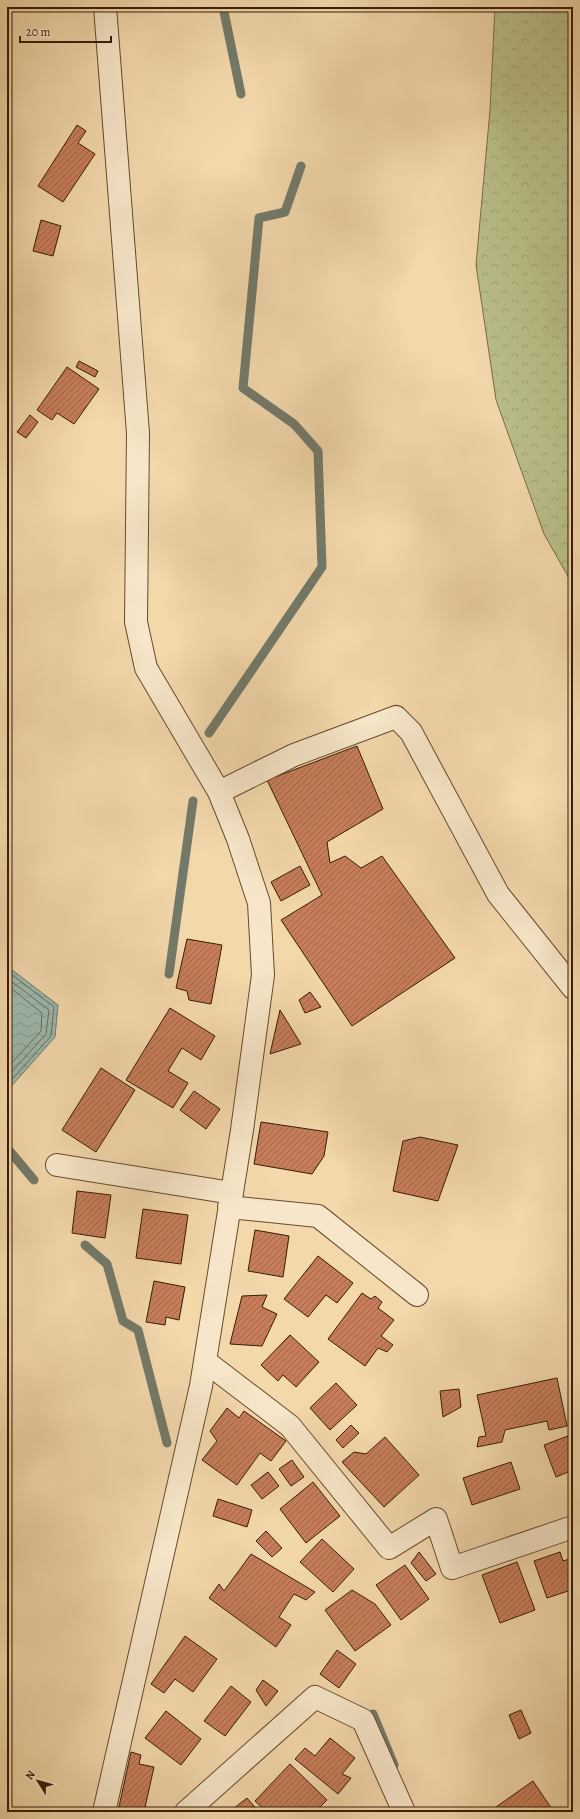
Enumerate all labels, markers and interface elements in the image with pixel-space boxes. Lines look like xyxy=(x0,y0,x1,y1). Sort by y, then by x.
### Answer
scale bar xyxy=(20,18,111,44)
text: 20 m xyxy=(26,24,50,40)
north arrow xyxy=(18,1761,58,1801)
text: N xyxy=(22,1768,39,1783)

